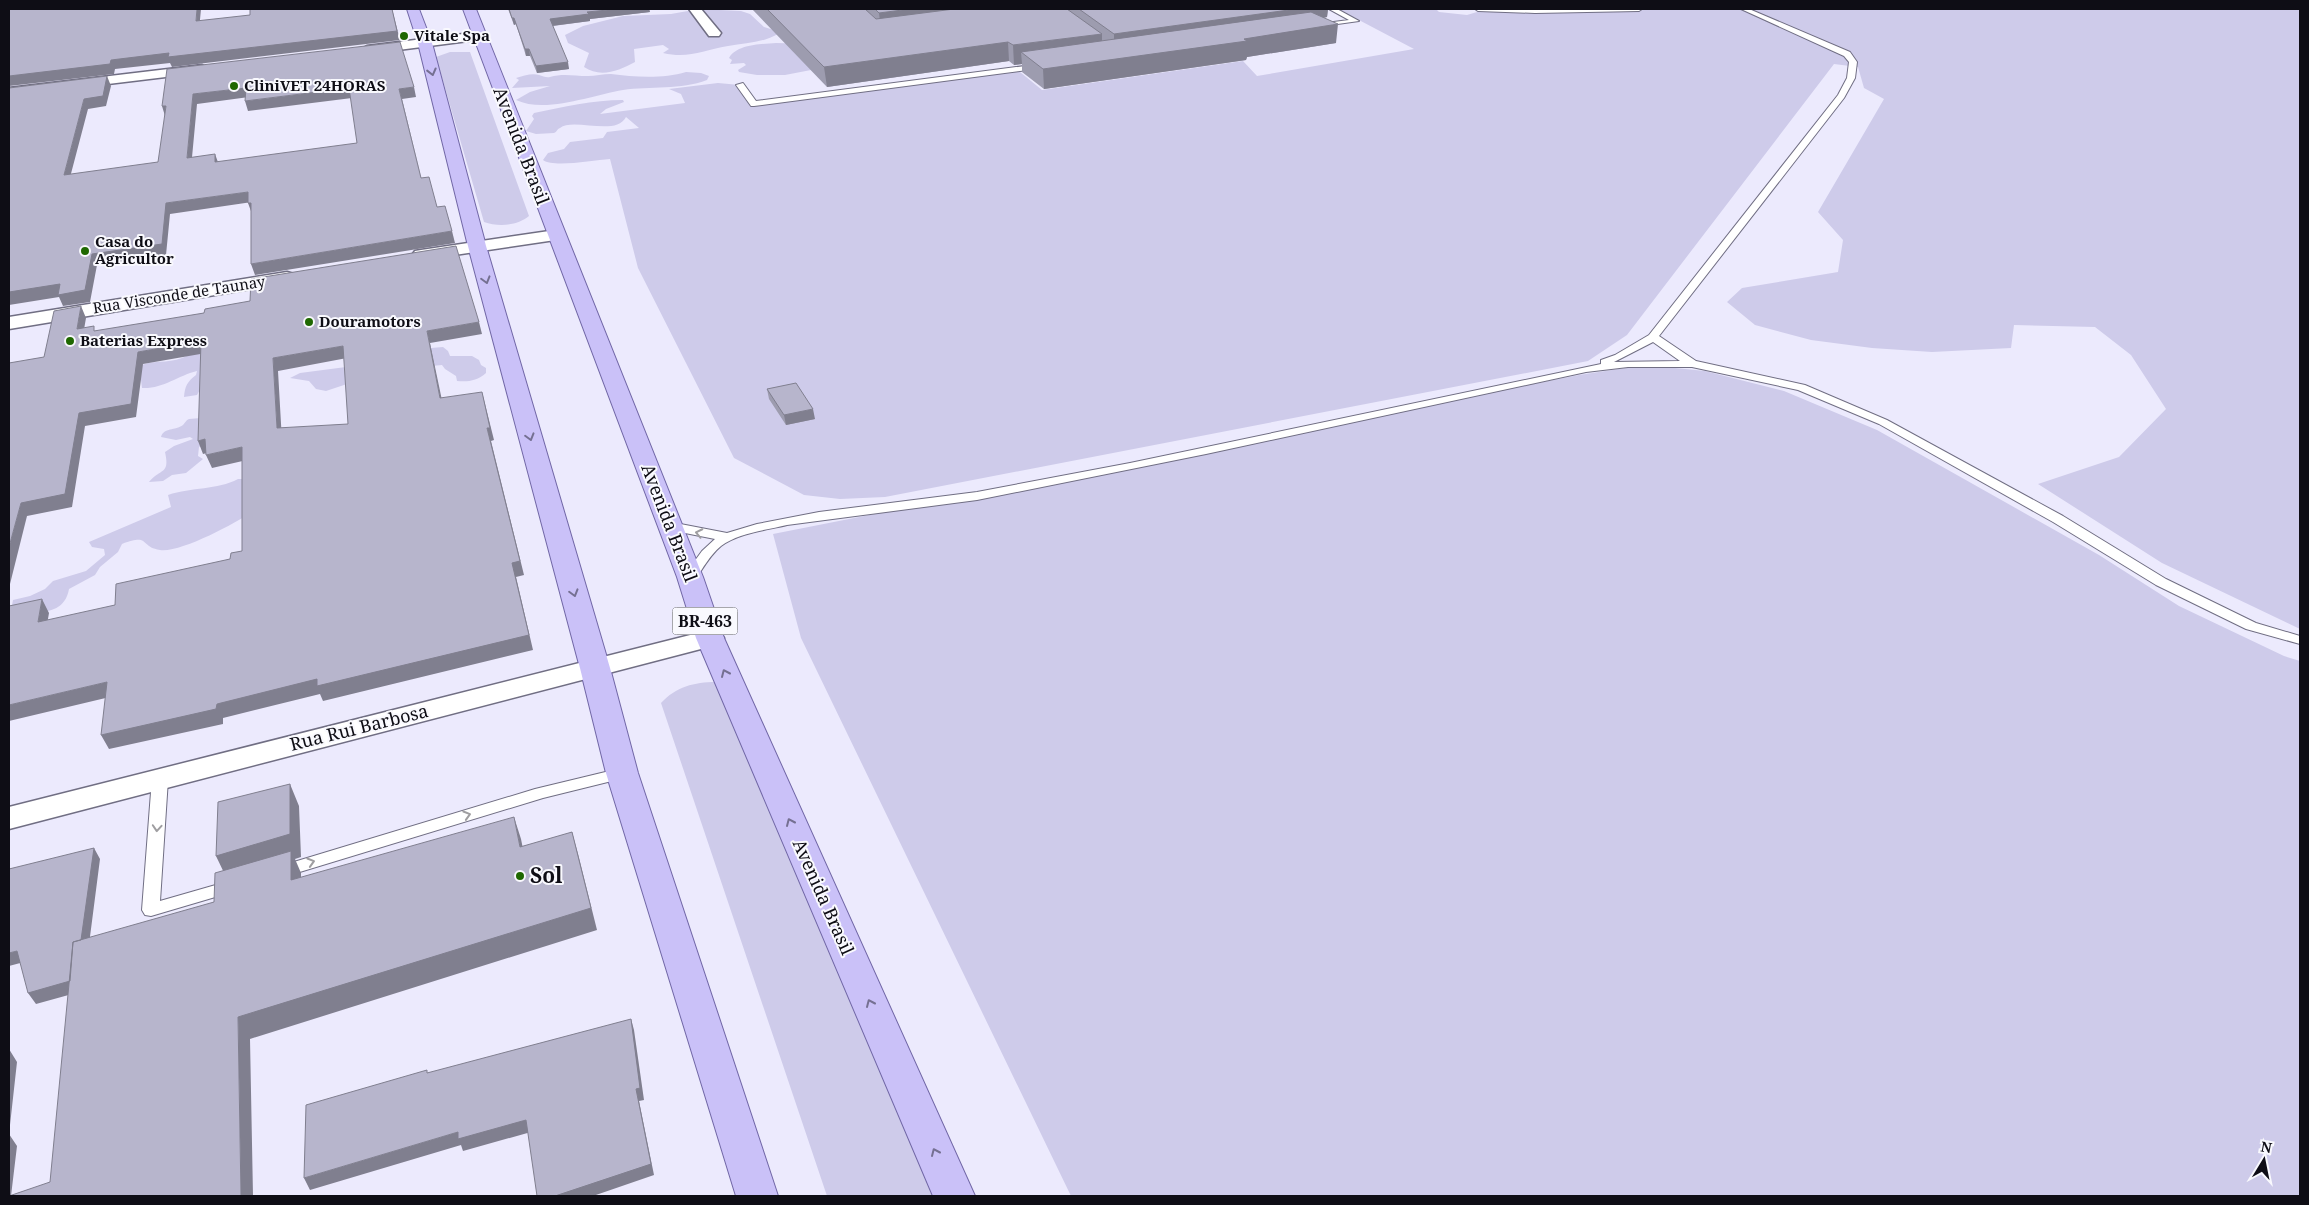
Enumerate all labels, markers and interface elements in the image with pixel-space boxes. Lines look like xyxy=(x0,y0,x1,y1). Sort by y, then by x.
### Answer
place label: Vitale Spa xyxy=(414,25,490,45)
marker: Vitale Spa xyxy=(398,30,410,42)
one-way arrow xyxy=(426,68,437,77)
place label: CliniVET 24HORAS xyxy=(244,75,386,95)
marker: CliniVET 24HORAS xyxy=(228,80,240,92)
street label: Avenida Brasil xyxy=(488,83,556,208)
place label: Casa do Agricultor xyxy=(95,231,174,268)
marker: Casa do Agricultor xyxy=(79,245,91,257)
street label: Rua Visconde de Taunay xyxy=(91,270,267,318)
one-way arrow xyxy=(481,276,491,284)
place label: Douramotors xyxy=(319,311,421,331)
marker: Douramotors xyxy=(303,316,315,328)
place label: Baterias Express xyxy=(80,330,207,350)
marker: Baterias Express xyxy=(64,335,76,347)
one-way arrow xyxy=(525,432,535,440)
street label: Avenida Brasil xyxy=(636,460,704,585)
one-way arrow xyxy=(694,528,703,539)
one-way arrow xyxy=(569,588,579,597)
road number: BR-463 xyxy=(672,608,738,634)
one-way arrow xyxy=(721,669,732,678)
street label: Rua Rui Barbosa xyxy=(287,698,430,756)
one-way arrow xyxy=(462,811,470,821)
one-way arrow xyxy=(786,818,797,827)
one-way arrow xyxy=(151,824,162,832)
street label: Avenida Brasil xyxy=(788,835,860,959)
one-way arrow xyxy=(307,858,315,868)
place label: Sol xyxy=(530,861,563,889)
marker: Sol xyxy=(514,870,526,882)
one-way arrow xyxy=(865,999,876,1008)
north arrow xyxy=(2239,1135,2289,1185)
text: N xyxy=(2259,1136,2273,1157)
one-way arrow xyxy=(930,1148,941,1157)

